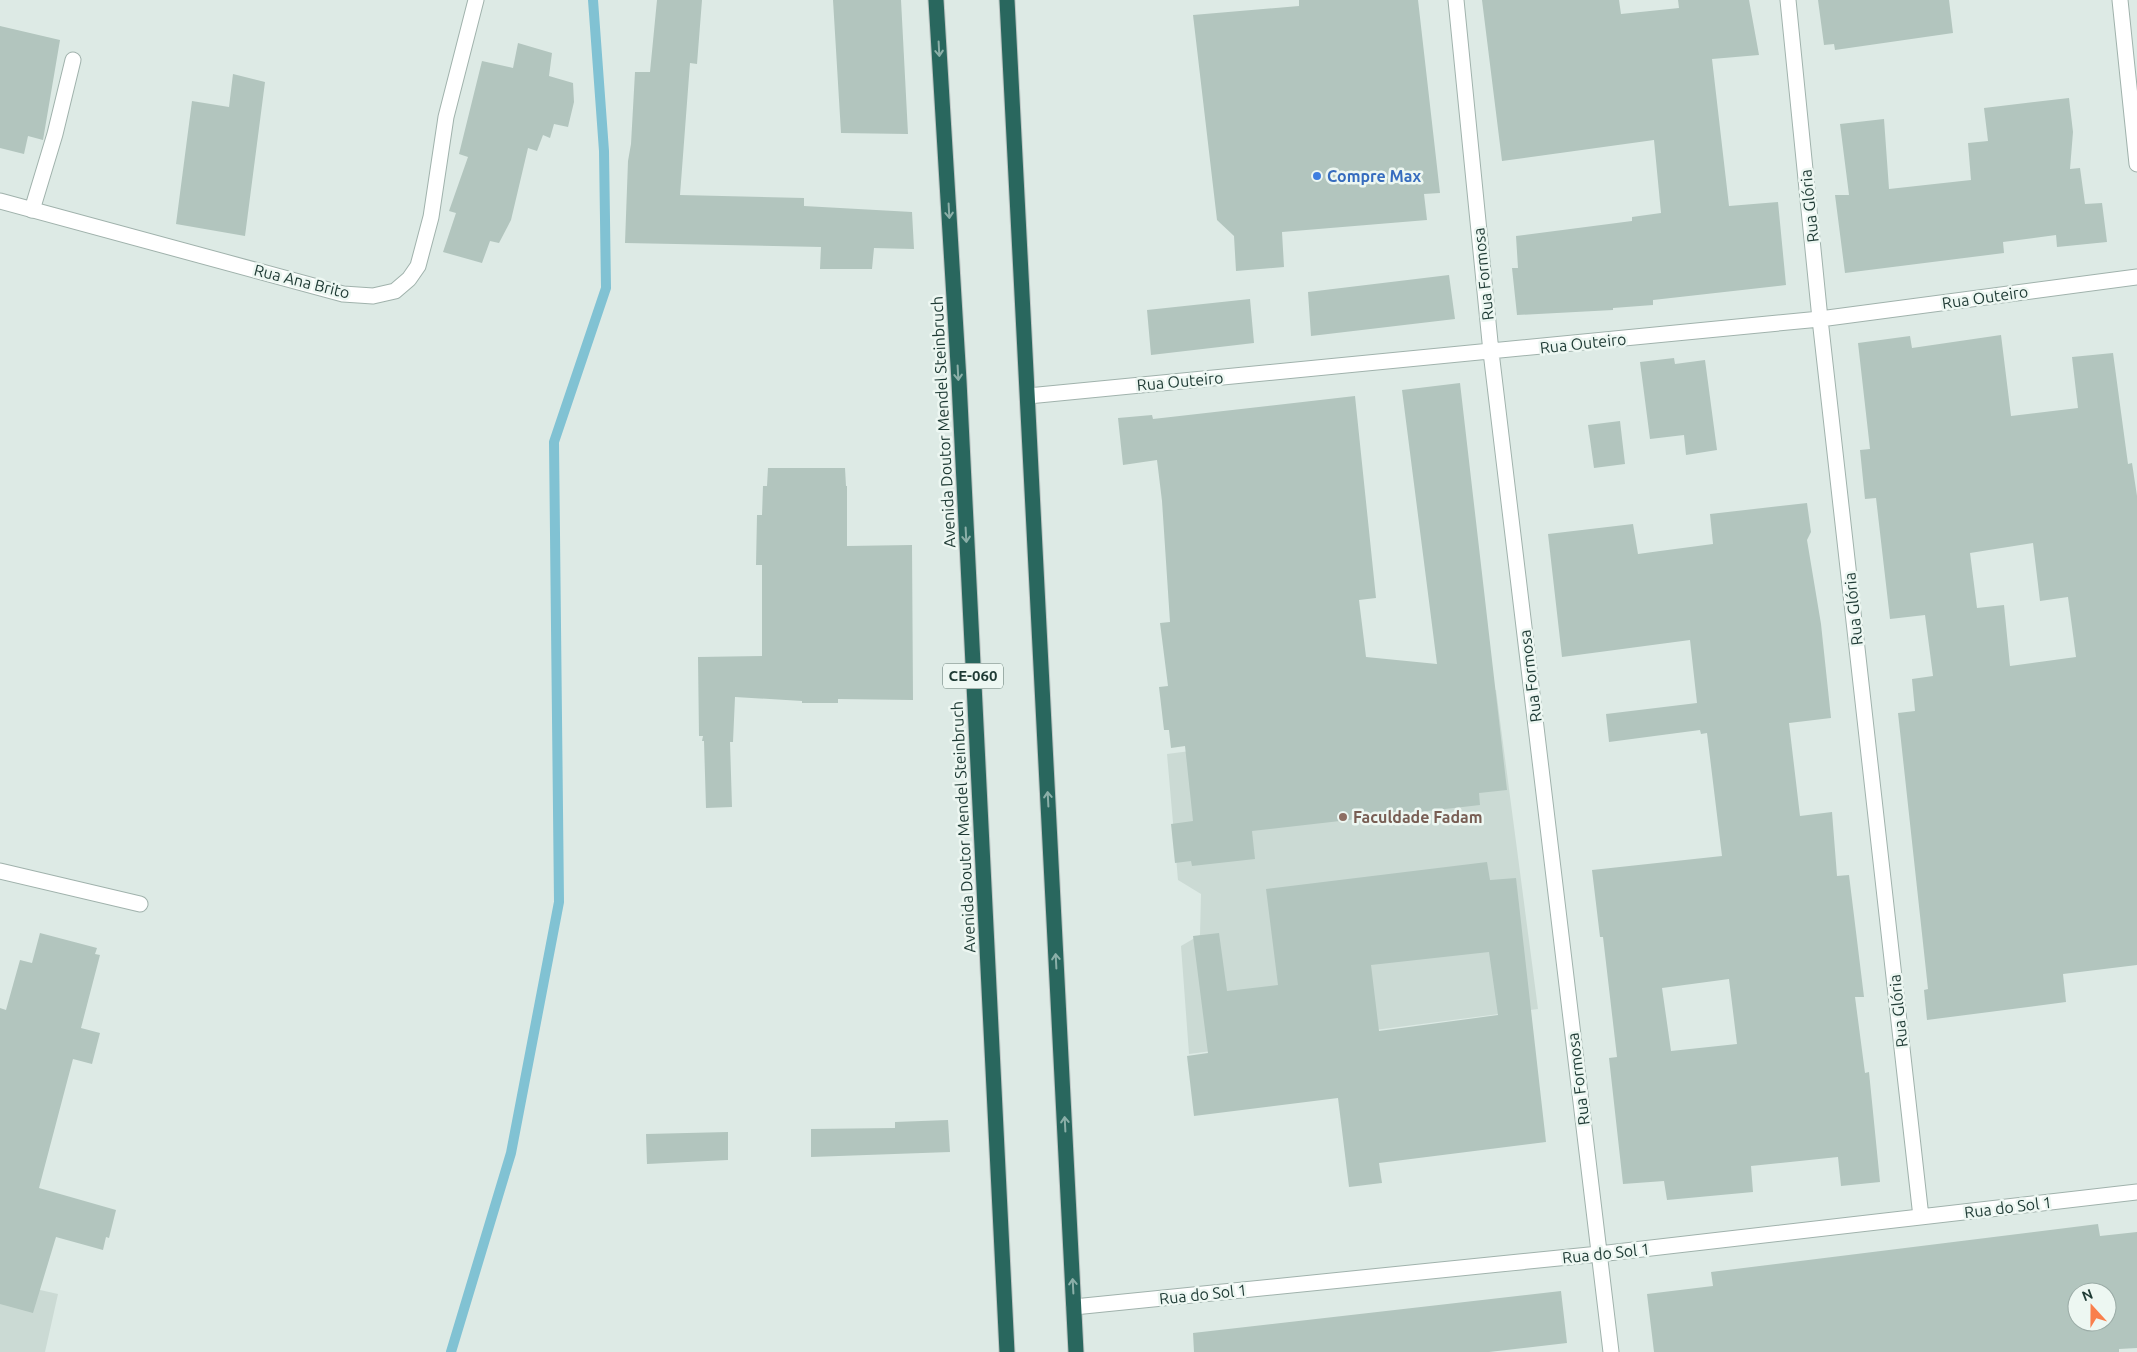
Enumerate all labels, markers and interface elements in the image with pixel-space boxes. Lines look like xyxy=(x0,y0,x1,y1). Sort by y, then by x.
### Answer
one-way arrow xyxy=(935,40,944,56)
place label: Compre Max xyxy=(1327,167,1421,185)
street label: Rua Glória xyxy=(1796,169,1822,243)
marker: Compre Max xyxy=(1311,170,1323,182)
one-way arrow xyxy=(944,203,953,219)
street label: Rua Formosa xyxy=(1469,227,1497,321)
street label: Rua Ana Brito xyxy=(252,260,352,302)
street label: Rua Outeiro xyxy=(1941,282,2029,312)
street label: Avenida Doutor Mendel Steinbruch xyxy=(927,296,959,548)
street label: Rua Outeiro xyxy=(1539,330,1627,356)
one-way arrow xyxy=(954,365,963,381)
street label: Rua Outeiro xyxy=(1136,368,1224,394)
one-way arrow xyxy=(962,527,971,543)
street label: Rua Glória xyxy=(1840,572,1866,646)
street label: Rua Formosa xyxy=(1515,629,1545,723)
road number: CE-060 xyxy=(943,664,1003,688)
street label: Avenida Doutor Mendel Steinbruch xyxy=(947,701,979,953)
one-way arrow xyxy=(1044,791,1053,807)
place label: Faculdade Fadam xyxy=(1353,808,1482,826)
marker: Faculdade Fadam xyxy=(1337,811,1349,823)
one-way arrow xyxy=(1052,954,1061,970)
street label: Rua Glória xyxy=(1885,974,1911,1048)
street label: Rua Formosa xyxy=(1563,1032,1593,1126)
one-way arrow xyxy=(1060,1116,1069,1132)
street label: Rua do Sol 1 xyxy=(1963,1193,2053,1221)
street label: Rua do Sol 1 xyxy=(1561,1239,1651,1267)
one-way arrow xyxy=(1068,1278,1077,1294)
street label: Rua do Sol 1 xyxy=(1158,1280,1248,1308)
north arrow xyxy=(2067,1282,2117,1332)
text: N xyxy=(2080,1286,2095,1304)

